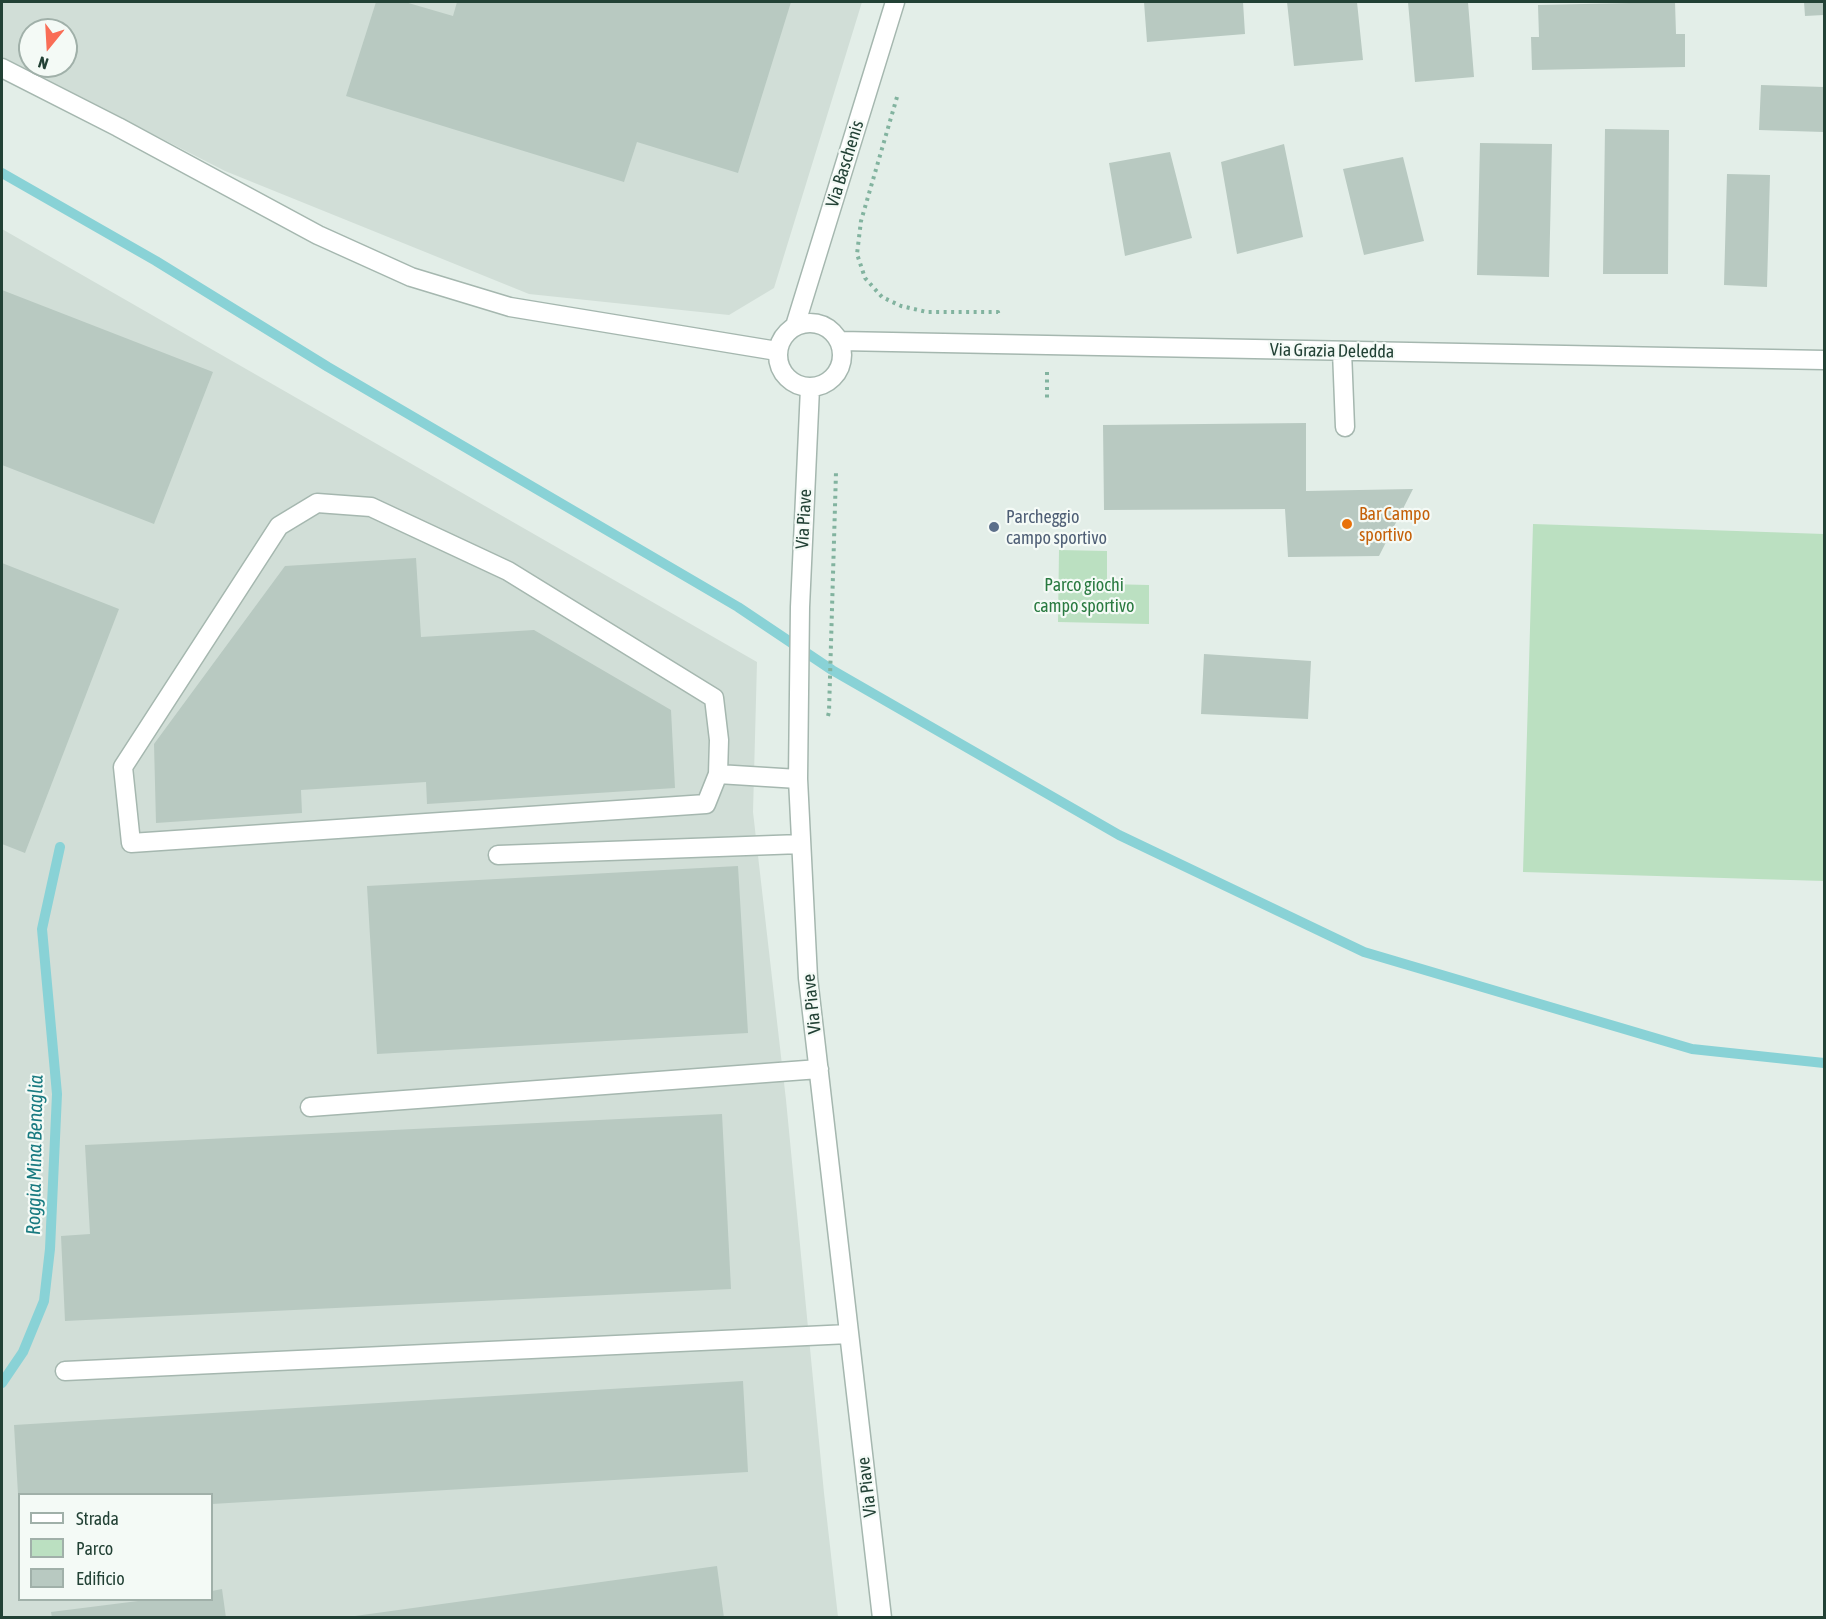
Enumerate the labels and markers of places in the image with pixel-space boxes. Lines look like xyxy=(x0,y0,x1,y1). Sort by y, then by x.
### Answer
place label: Bar Campo sportivo xyxy=(1359,503,1430,546)
place label: Parcheggio campo sportivo xyxy=(1006,506,1107,548)
marker: Bar Campo sportivo xyxy=(1340,517,1354,531)
marker: Parcheggio campo sportivo xyxy=(987,520,1001,534)

